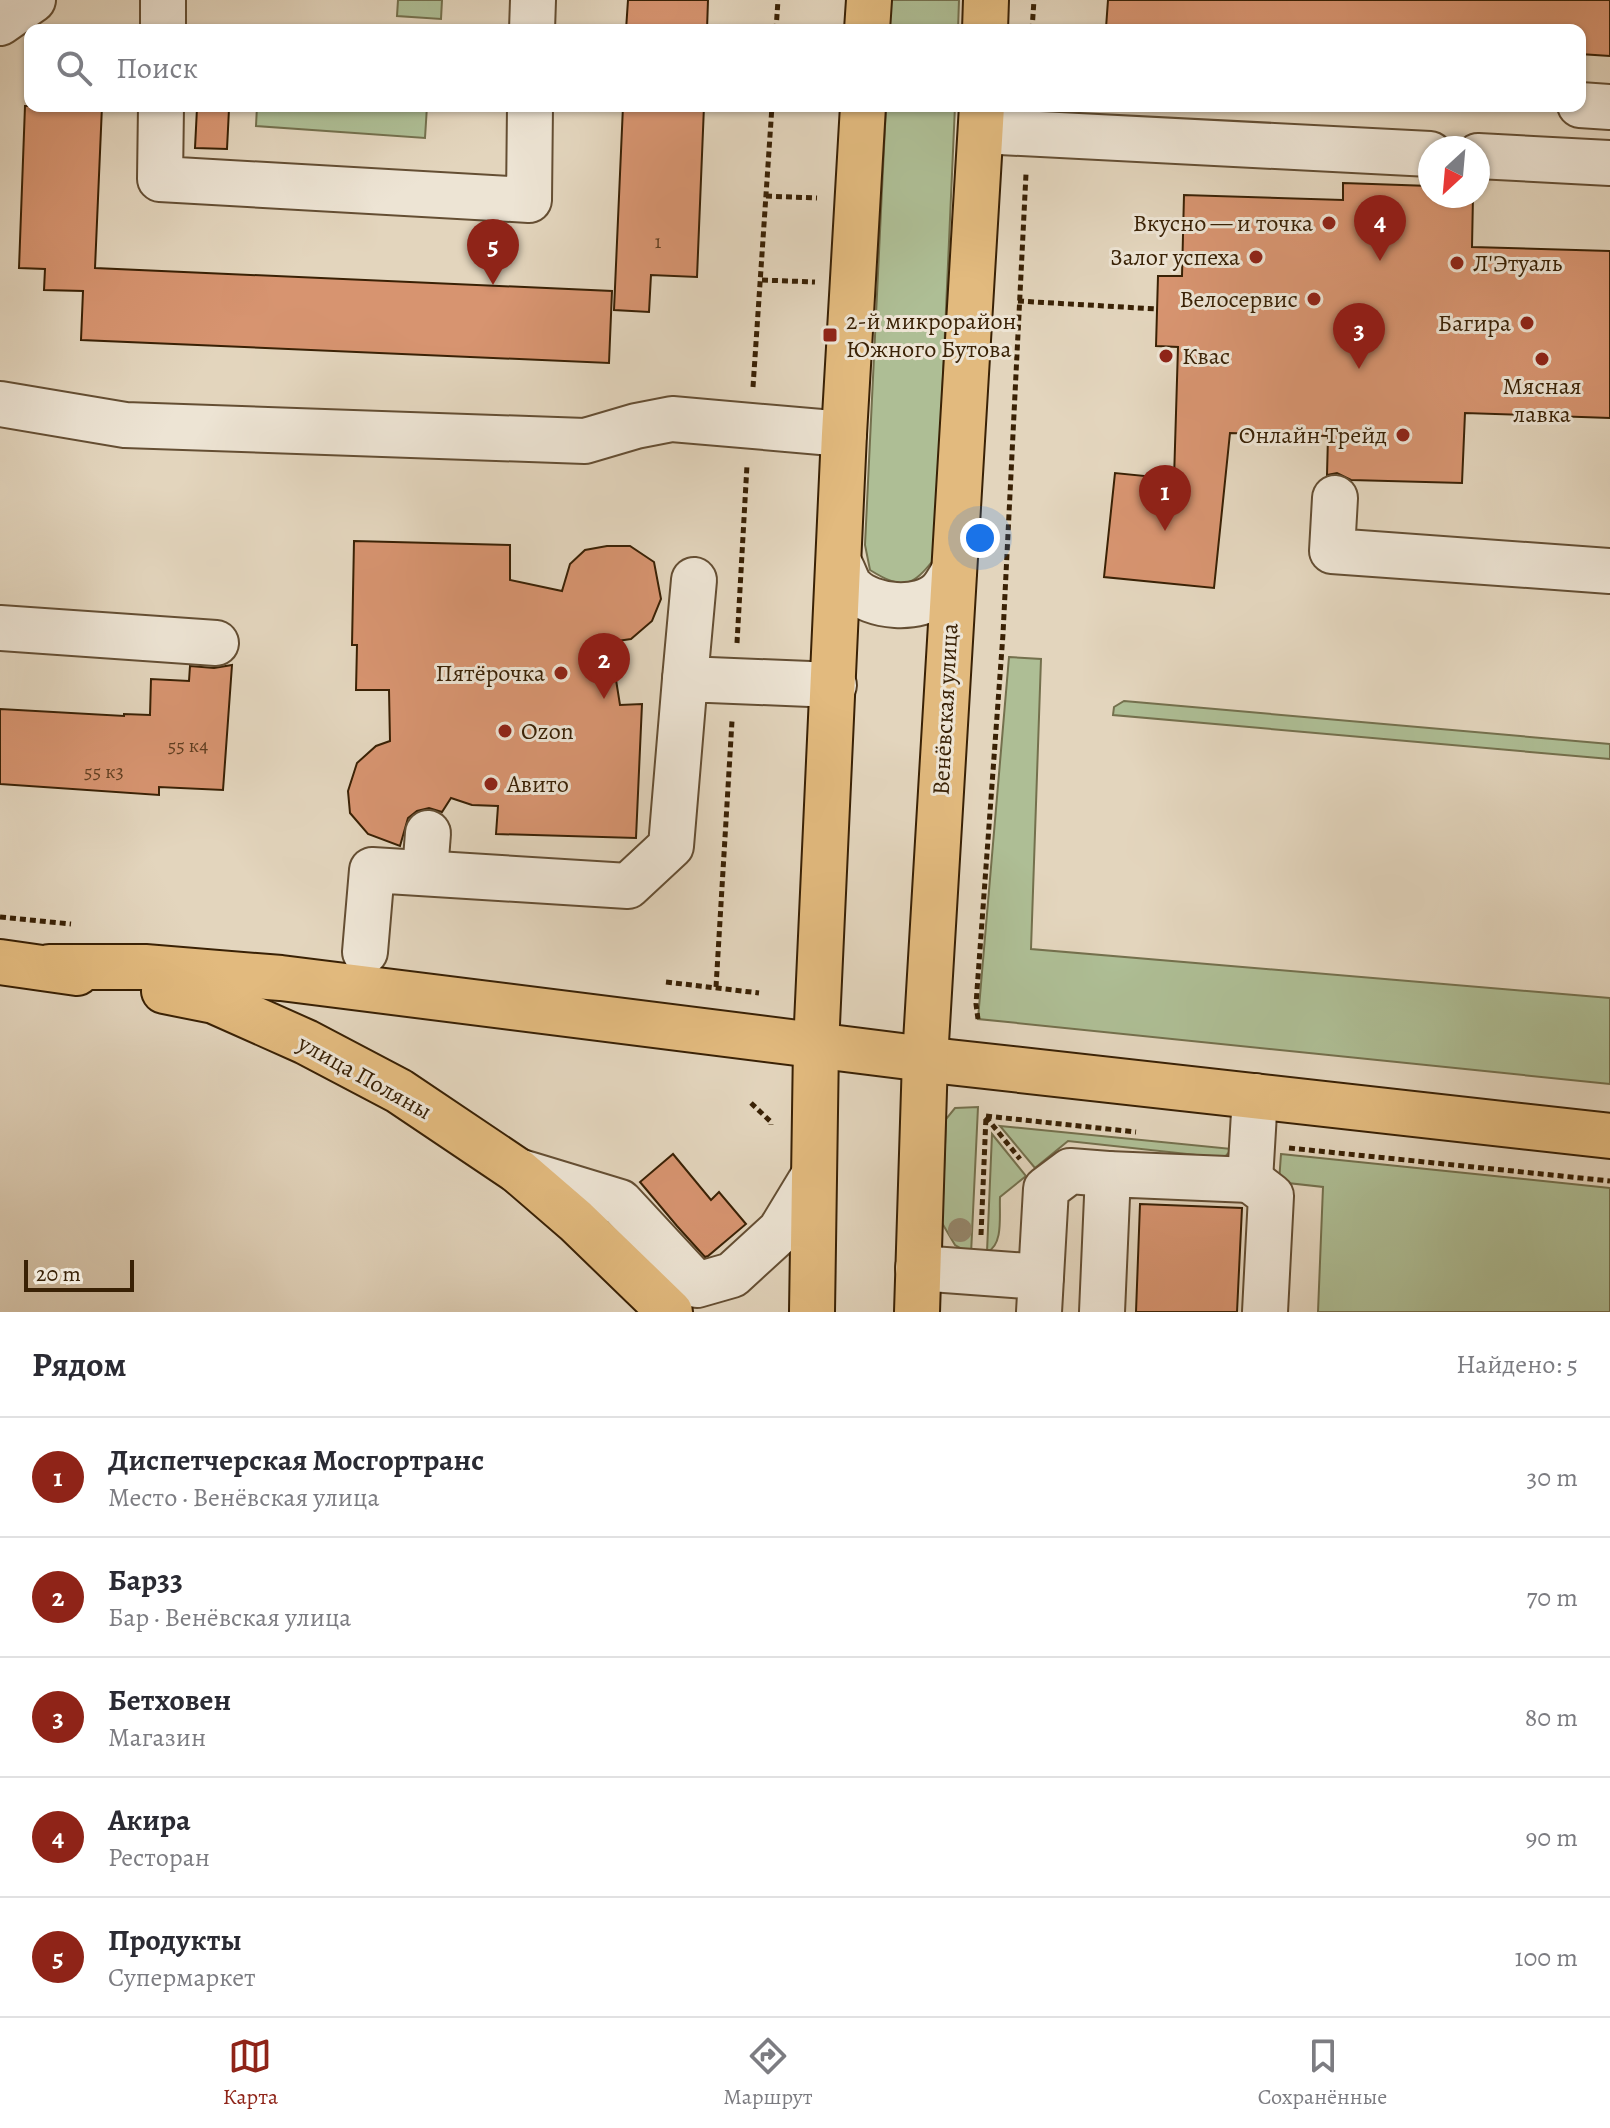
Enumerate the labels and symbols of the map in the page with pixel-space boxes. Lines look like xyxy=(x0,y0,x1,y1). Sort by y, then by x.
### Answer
north arrow xyxy=(1418,136,1490,208)
pin: 4 xyxy=(1354,195,1406,261)
place label: Вкусно — и точка xyxy=(1133,207,1313,239)
marker: Вкусно — и точка xyxy=(1320,214,1338,232)
pin: 5 xyxy=(467,219,519,285)
house number: 1 xyxy=(655,228,662,255)
place label: Залог успеха xyxy=(1110,241,1240,273)
place label: Л'Этуаль xyxy=(1473,247,1563,279)
marker: Залог успеха xyxy=(1247,248,1265,266)
marker: Л'Этуаль xyxy=(1448,254,1466,272)
place label: Велосервис xyxy=(1179,283,1298,315)
marker: Велосервис xyxy=(1305,290,1323,308)
pin: 3 xyxy=(1333,303,1385,369)
place label: 2-й микрорайон Южного Бутова xyxy=(846,305,1017,365)
place label: Багира xyxy=(1438,307,1511,339)
marker: Багира xyxy=(1518,314,1536,332)
marker: 2-й микрорайон Южного Бутова xyxy=(821,326,839,344)
place label: Квас xyxy=(1182,340,1230,372)
marker: Квас xyxy=(1157,347,1175,365)
marker: Мясная лавка xyxy=(1533,350,1551,368)
place label: Мясная лавка xyxy=(1503,370,1581,430)
place label: Онлайн Трейд xyxy=(1239,419,1387,451)
marker: Онлайн Трейд xyxy=(1394,426,1412,444)
pin: 1 xyxy=(1139,465,1191,531)
your location xyxy=(960,518,1000,558)
street label: Венёвская улица xyxy=(925,622,965,796)
pin: 2 xyxy=(578,633,630,699)
place label: Пятёрочка xyxy=(435,657,545,689)
marker: Пятёрочка xyxy=(552,664,570,682)
place label: Ozon xyxy=(521,715,574,747)
marker: Ozon xyxy=(496,722,514,740)
house number: 55 к4 xyxy=(168,732,208,759)
house number: 55 к3 xyxy=(84,758,124,785)
place label: Авито xyxy=(506,768,569,800)
marker: Авито xyxy=(482,775,500,793)
street label: улица Поляны xyxy=(292,1027,438,1127)
scale bar xyxy=(24,1256,134,1292)

